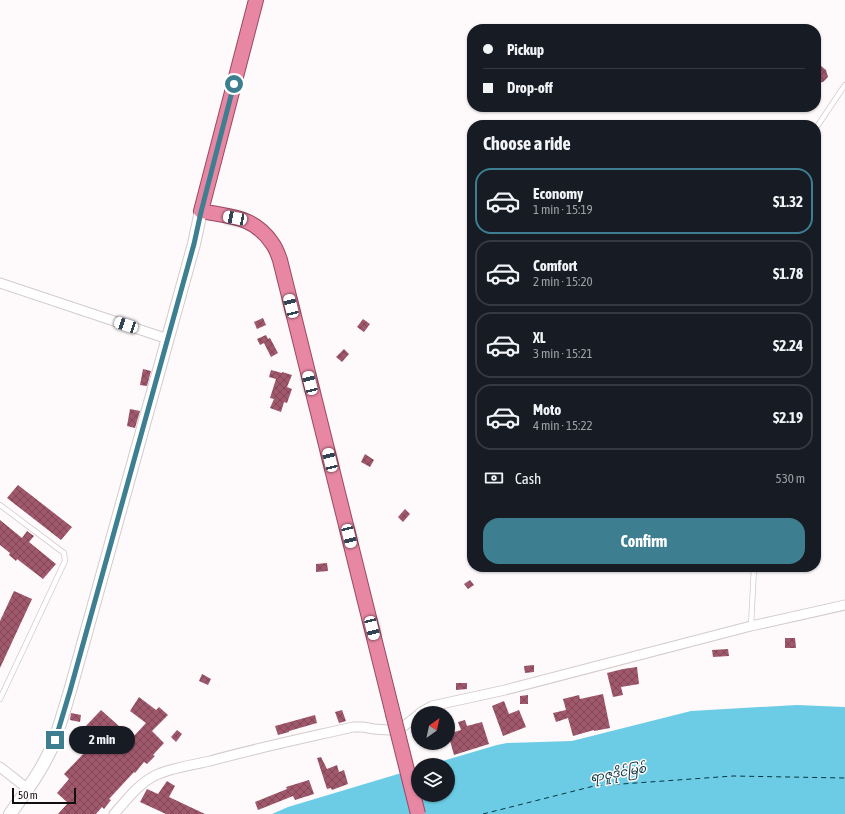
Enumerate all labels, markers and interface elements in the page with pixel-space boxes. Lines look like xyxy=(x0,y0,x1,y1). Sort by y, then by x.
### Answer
text: Pickup xyxy=(507,41,544,58)
route start xyxy=(225,75,243,93)
text: Drop-off xyxy=(507,79,553,96)
text: Choose a ride xyxy=(483,133,571,154)
icon: car xyxy=(485,183,521,219)
text: Economy xyxy=(533,185,583,202)
text: $1.32 xyxy=(773,193,803,210)
text: 1 min · 15:19 xyxy=(533,202,593,217)
car xyxy=(222,210,248,226)
icon: car xyxy=(485,255,521,291)
text: Comfort xyxy=(533,257,577,274)
text: $1.78 xyxy=(773,265,803,282)
text: 2 min · 15:20 xyxy=(533,274,593,289)
car xyxy=(282,293,300,319)
car xyxy=(113,316,139,334)
icon: car xyxy=(485,327,521,363)
text: XL xyxy=(533,329,546,346)
text: $2.24 xyxy=(773,337,803,354)
text: 3 min · 15:21 xyxy=(533,346,593,361)
car xyxy=(301,370,319,396)
icon: car xyxy=(485,399,521,435)
text: Moto xyxy=(533,401,561,418)
text: $2.19 xyxy=(773,409,803,426)
text: 4 min · 15:22 xyxy=(533,418,593,433)
car xyxy=(321,447,339,473)
icon: cash xyxy=(483,467,505,489)
text: Cash xyxy=(515,470,541,487)
text: 530 m xyxy=(776,471,805,486)
button: Confirm xyxy=(483,518,805,564)
car xyxy=(340,523,358,549)
car xyxy=(363,615,381,641)
north arrow xyxy=(411,706,455,750)
map controls xyxy=(411,706,455,802)
callout: 2 min xyxy=(69,726,135,754)
route end xyxy=(46,731,64,749)
text: 2 min xyxy=(89,732,115,747)
button: layers xyxy=(411,758,455,802)
water label: ရာဇူဒိုင်မြစ် xyxy=(589,759,648,788)
scale bar xyxy=(12,786,76,805)
text: 50 m xyxy=(18,789,38,801)

